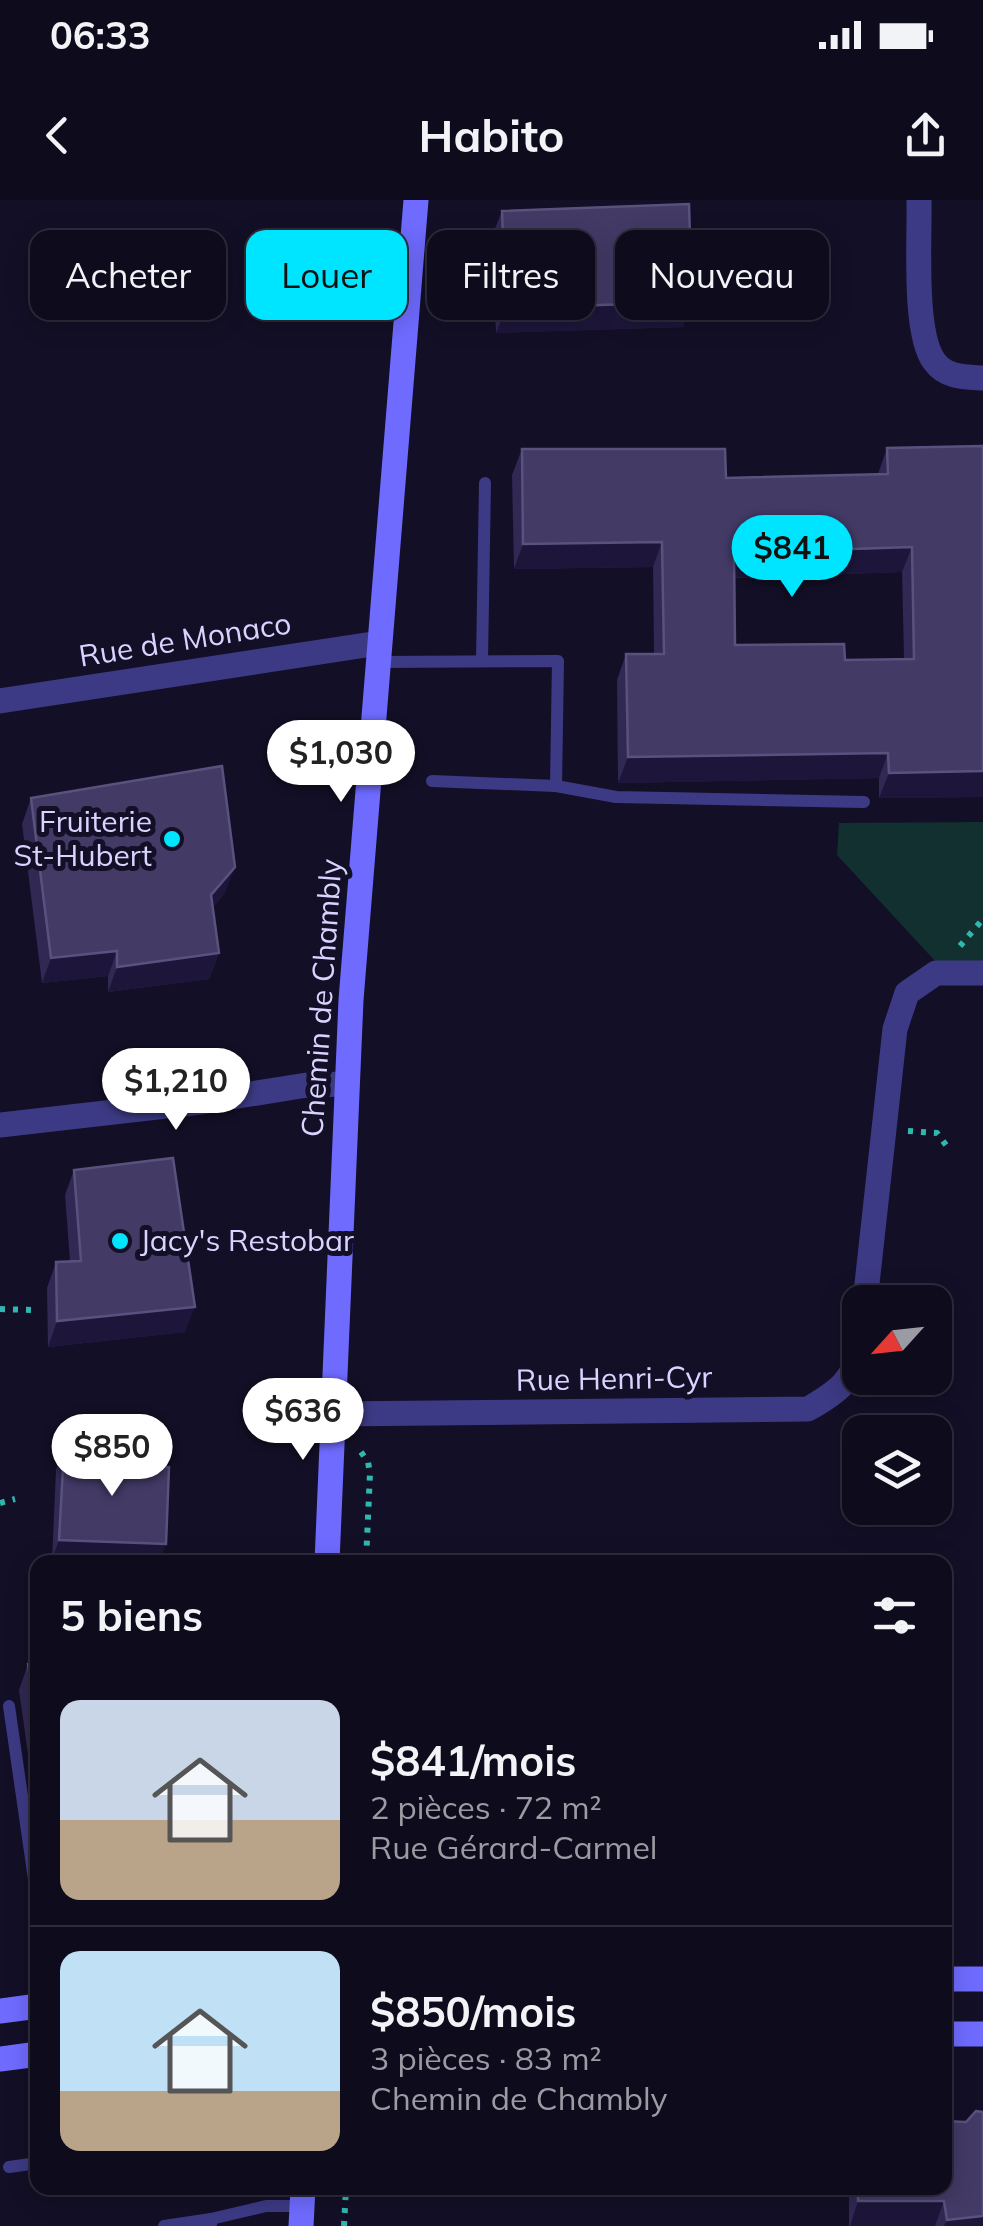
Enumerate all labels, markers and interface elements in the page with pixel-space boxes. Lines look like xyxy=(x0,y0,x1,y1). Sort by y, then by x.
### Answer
text: 06:33 xyxy=(50,11,151,59)
text: Habito xyxy=(419,107,564,163)
icon: back xyxy=(30,108,85,163)
icon: share xyxy=(898,108,953,163)
chip: Acheter xyxy=(30,230,226,320)
chip: Louer xyxy=(246,230,407,320)
chip: Filtres xyxy=(427,230,595,320)
chip: Nouveau xyxy=(615,230,829,320)
pin: $841 xyxy=(733,515,851,600)
text: $841 xyxy=(754,527,830,567)
street label: Rue de Monaco xyxy=(76,603,294,675)
pin: $1,030 xyxy=(260,720,422,805)
text: $1,030 xyxy=(289,732,393,772)
place label: Fruiterie St-Hubert xyxy=(14,802,152,874)
marker: Fruiterie St-Hubert xyxy=(161,828,183,850)
street label: Chemin de Chambly xyxy=(292,857,350,1138)
pin: $1,210 xyxy=(95,1048,257,1133)
text: $1,210 xyxy=(124,1060,228,1100)
place label: Jacy's Restobar xyxy=(140,1221,354,1259)
marker: Jacy's Restobar xyxy=(109,1230,131,1252)
north arrow xyxy=(842,1285,952,1395)
map controls xyxy=(842,1285,952,1525)
street label: Rue Henri-Cyr xyxy=(515,1357,713,1399)
pin: $636 xyxy=(244,1378,362,1463)
text: $636 xyxy=(265,1390,341,1430)
pin: $850 xyxy=(53,1414,171,1499)
button: layers xyxy=(842,1415,952,1525)
text: $850 xyxy=(74,1426,150,1466)
icon: filters xyxy=(867,1588,922,1643)
text: 5 biens xyxy=(60,1589,203,1642)
text: $841/mois xyxy=(370,1734,576,1787)
icon: home xyxy=(140,1740,260,1860)
text: 2 pièces · 72 m² xyxy=(370,1787,602,1827)
text: Rue Gérard-Carmel xyxy=(370,1827,657,1867)
text: $850/mois xyxy=(370,1985,576,2038)
icon: home xyxy=(140,1991,260,2111)
text: 3 pièces · 83 m² xyxy=(370,2038,602,2078)
text: Chemin de Chambly xyxy=(370,2078,668,2118)

